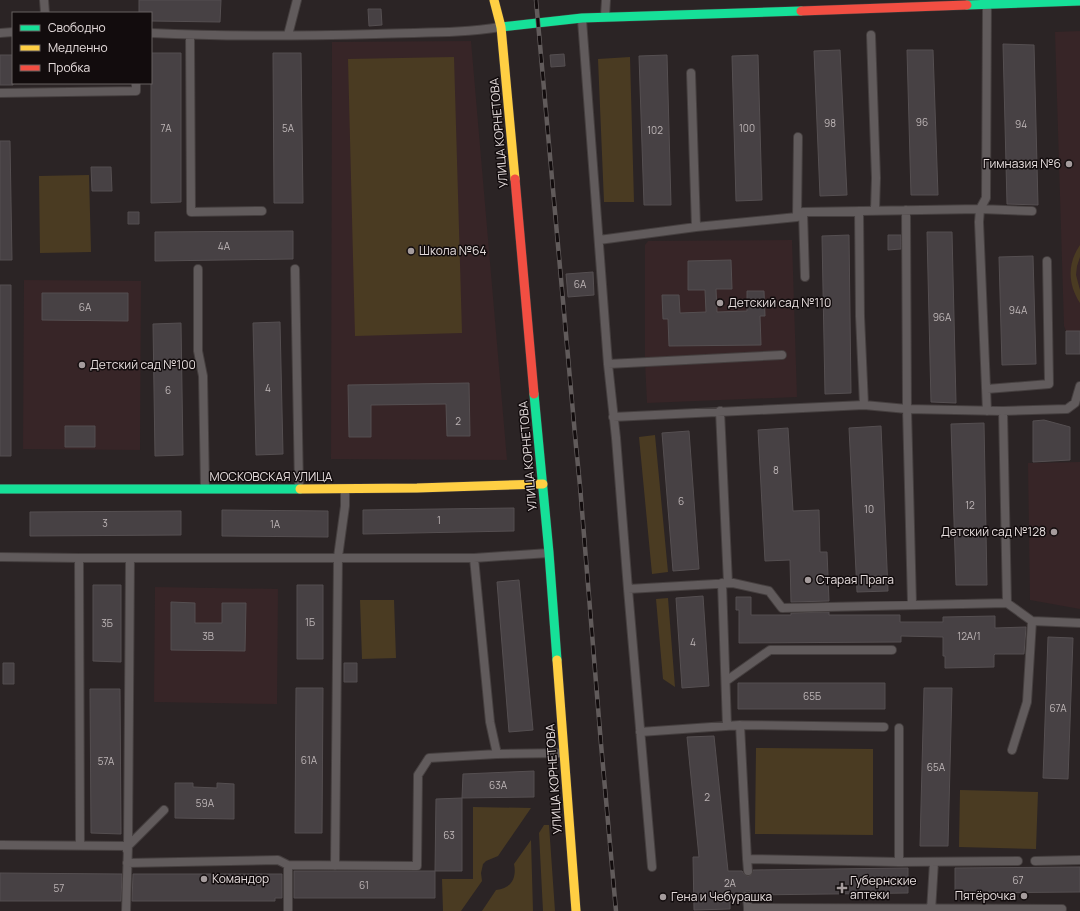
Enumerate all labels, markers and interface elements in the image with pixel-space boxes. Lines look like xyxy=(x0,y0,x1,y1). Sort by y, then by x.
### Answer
legend xyxy=(12,12,152,84)
text: Свободно xyxy=(48,19,106,36)
text: Медленно xyxy=(48,39,108,56)
text: Пробка xyxy=(48,59,90,76)
street label: УЛИЦА КОРНЕТОВА xyxy=(485,77,512,189)
house number: 96 xyxy=(916,115,928,129)
house number: 98 xyxy=(824,116,836,130)
house number: 94 xyxy=(1015,117,1027,131)
house number: 7А xyxy=(161,121,172,135)
house number: 5А xyxy=(282,121,295,135)
house number: 100 xyxy=(739,121,755,135)
house number: 102 xyxy=(647,123,663,137)
place label: Гимназия №6 xyxy=(983,155,1061,172)
marker: Гимназия №6 xyxy=(1064,159,1074,169)
house number: 4А xyxy=(218,239,231,253)
place label: Школа №64 xyxy=(419,242,487,259)
marker: Школа №64 xyxy=(406,246,416,256)
house number: 6А xyxy=(574,277,587,291)
place label: Детский сад №110 xyxy=(728,294,831,311)
marker: Детский сад №110 xyxy=(715,298,725,308)
house number: 6А xyxy=(79,300,92,314)
house number: 94А xyxy=(1009,303,1028,317)
house number: 96А xyxy=(933,310,952,324)
place label: Детский сад №100 xyxy=(90,356,196,373)
marker: Детский сад №100 xyxy=(77,360,87,370)
house number: 4 xyxy=(265,381,271,395)
house number: 6 xyxy=(165,383,171,397)
street label: УЛИЦА КОРНЕТОВА xyxy=(514,400,541,512)
house number: 2 xyxy=(455,414,461,428)
house number: 8 xyxy=(773,463,779,477)
street label: МОСКОВСКАЯ УЛИЦА xyxy=(210,468,333,485)
house number: 6 xyxy=(678,494,684,508)
house number: 12 xyxy=(965,498,975,512)
house number: 10 xyxy=(864,502,874,516)
house number: 1 xyxy=(437,513,441,527)
house number: 3 xyxy=(102,516,108,530)
house number: 1А xyxy=(270,517,281,531)
place label: Детский сад №128 xyxy=(941,523,1046,540)
marker: Детский сад №128 xyxy=(1049,527,1059,537)
place label: Старая Прага xyxy=(816,571,894,588)
marker: Старая Прага xyxy=(803,575,813,585)
house number: 1Б xyxy=(305,615,315,629)
house number: 3Б xyxy=(101,616,113,630)
house number: 3В xyxy=(202,629,214,643)
house number: 12А/1 xyxy=(957,629,981,643)
house number: 4 xyxy=(690,635,696,649)
house number: 65Б xyxy=(803,689,821,703)
house number: 67А xyxy=(1049,701,1067,715)
street label: УЛИЦА КОРНЕТОВА xyxy=(541,723,566,835)
house number: 61А xyxy=(301,753,318,767)
house number: 57А xyxy=(98,754,115,768)
house number: 65А xyxy=(927,760,946,774)
house number: 63А xyxy=(489,778,508,792)
house number: 2 xyxy=(704,790,710,804)
house number: 59А xyxy=(196,796,215,810)
house number: 63 xyxy=(443,828,455,842)
place label: Командор xyxy=(212,870,269,887)
place label: Губернские аптеки xyxy=(850,872,917,903)
house number: 67 xyxy=(1012,873,1024,887)
marker: Командор xyxy=(199,874,209,884)
house number: 2А xyxy=(724,876,737,890)
house number: 61 xyxy=(359,878,369,892)
house number: 57 xyxy=(54,881,64,895)
marker: Губернские аптеки xyxy=(837,883,847,893)
place label: Пятёрочка xyxy=(955,887,1016,904)
place label: Гена и Чебурашка xyxy=(671,888,772,905)
marker: Пятёрочка xyxy=(1019,891,1029,901)
marker: Гена и Чебурашка xyxy=(658,892,668,902)

